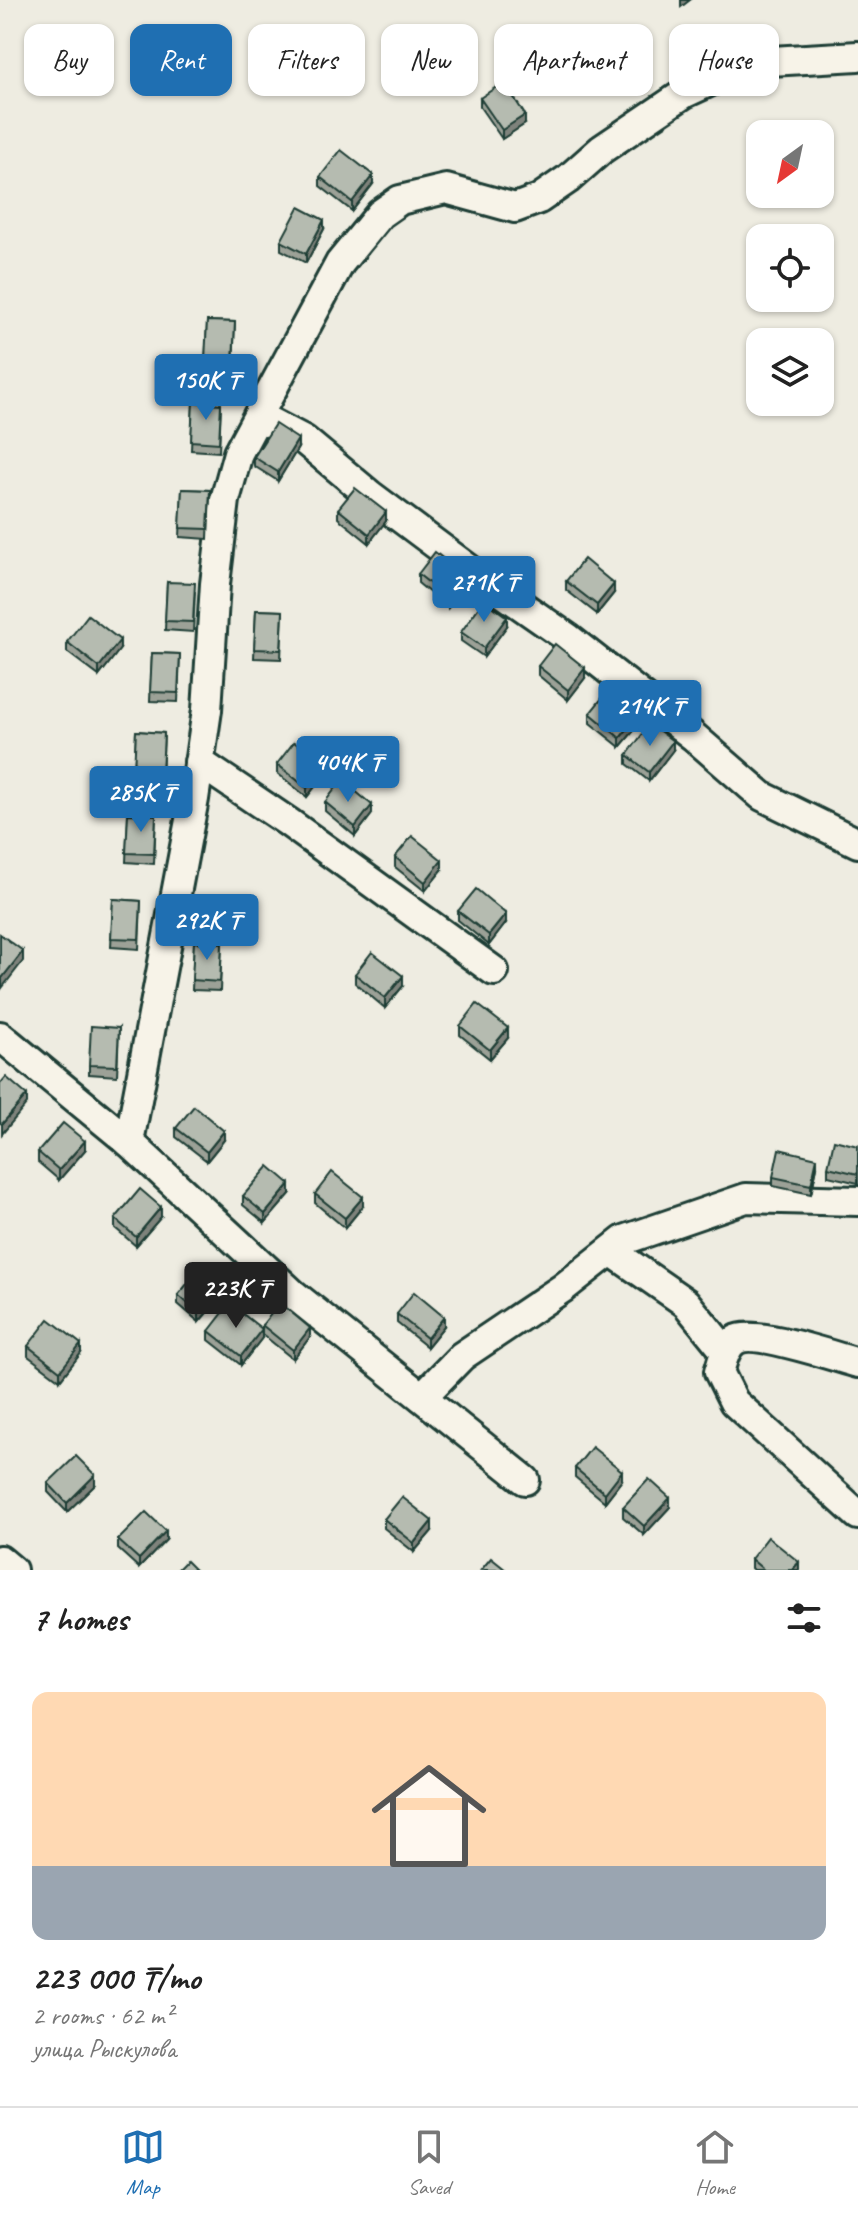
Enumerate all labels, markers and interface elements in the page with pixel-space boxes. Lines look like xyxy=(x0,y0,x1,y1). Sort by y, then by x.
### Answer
chip: Buy xyxy=(24,24,114,96)
chip: Rent xyxy=(130,24,232,96)
chip: Filters xyxy=(248,24,365,96)
chip: New xyxy=(381,24,478,96)
chip: Apartment xyxy=(494,24,653,96)
chip: House xyxy=(669,24,779,96)
north arrow xyxy=(746,120,834,208)
map controls xyxy=(746,120,834,416)
button: locate xyxy=(746,224,834,312)
button: layers xyxy=(746,328,834,416)
pin: 150K ₸ xyxy=(141,354,271,422)
text: 150K ₸ xyxy=(173,363,239,396)
pin: 271K ₸ xyxy=(419,556,549,624)
text: 271K ₸ xyxy=(450,565,518,598)
pin: 214K ₸ xyxy=(585,680,715,748)
text: 214K ₸ xyxy=(616,689,684,722)
pin: 404K ₸ xyxy=(283,736,413,804)
text: 404K ₸ xyxy=(314,745,382,778)
pin: 285K ₸ xyxy=(76,766,206,834)
text: 285K ₸ xyxy=(108,775,174,808)
pin: 292K ₸ xyxy=(142,894,272,962)
text: 292K ₸ xyxy=(174,903,240,936)
pin: 223K ₸ xyxy=(171,1262,301,1330)
text: 223K ₸ xyxy=(202,1271,270,1304)
icon: filters xyxy=(782,1596,826,1640)
text: 7 homes xyxy=(32,1597,128,1640)
icon: home xyxy=(357,1744,501,1888)
text: 223 000 ₸/mo xyxy=(32,1956,200,1999)
text: 2 rooms · 62 m² xyxy=(32,1999,173,2032)
text: улица Рыскулова xyxy=(32,2032,176,2065)
tab: Map xyxy=(121,2125,165,2201)
tab: Saved xyxy=(407,2125,451,2201)
tab: Home xyxy=(693,2125,737,2201)

